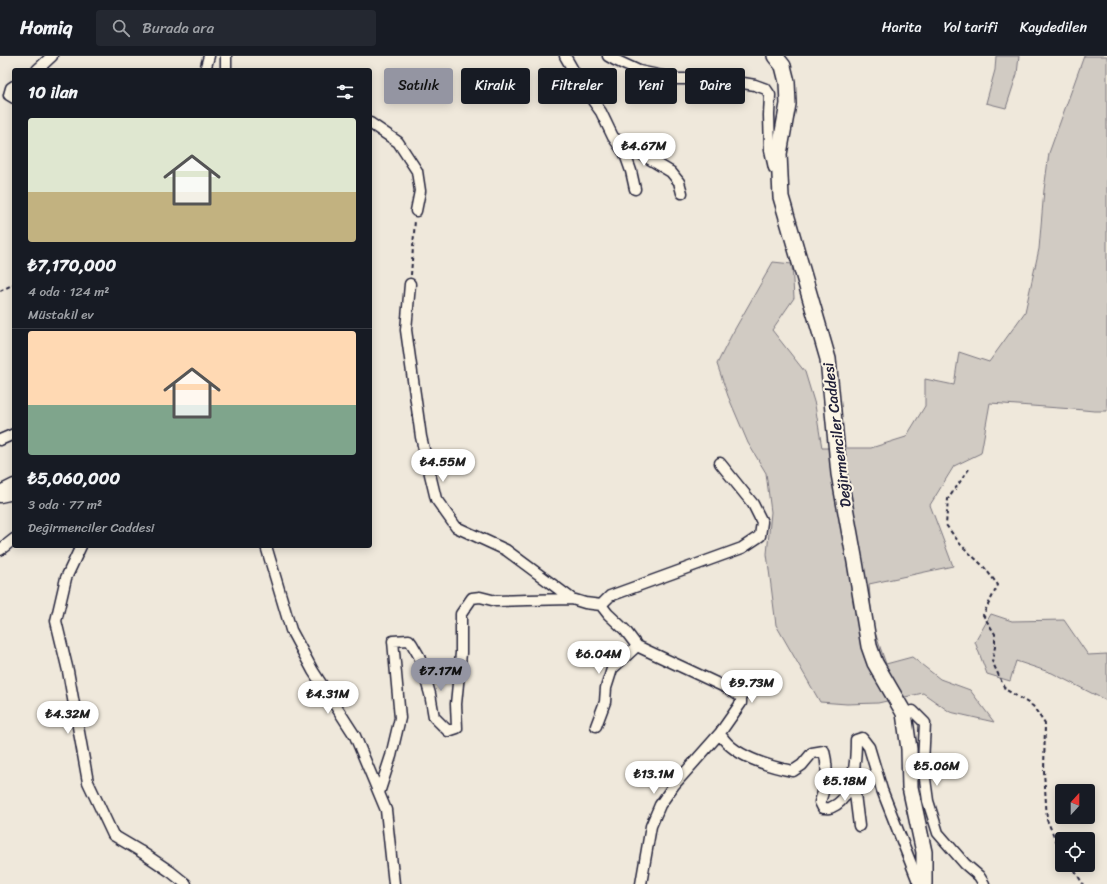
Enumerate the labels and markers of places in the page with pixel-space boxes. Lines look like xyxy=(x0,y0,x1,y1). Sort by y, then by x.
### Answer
pin: ₺4.67M xyxy=(611,133,677,167)
pin: ₺4.55M xyxy=(410,449,476,483)
pin: ₺6.04M xyxy=(566,641,632,675)
pin: ₺7.17M xyxy=(408,658,474,692)
pin: ₺9.73M xyxy=(719,670,785,704)
pin: ₺4.31M xyxy=(295,681,361,715)
pin: ₺4.32M xyxy=(35,701,101,735)
pin: ₺5.06M xyxy=(904,753,970,787)
pin: ₺13.1M xyxy=(621,761,687,795)
pin: ₺5.18M xyxy=(812,768,878,802)

